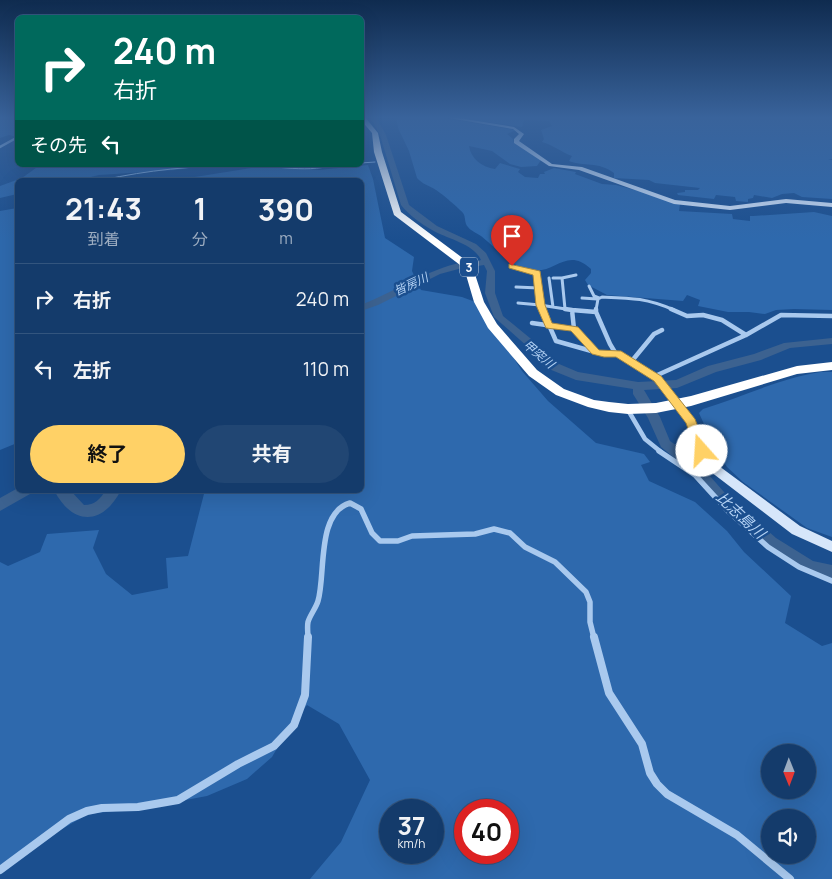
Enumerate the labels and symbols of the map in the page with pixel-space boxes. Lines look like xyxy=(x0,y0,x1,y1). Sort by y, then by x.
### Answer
pin xyxy=(491,215,533,266)
road number: 3 xyxy=(460,258,478,276)
water label: 皆房川 xyxy=(391,268,433,299)
water label: 甲突川 xyxy=(520,336,560,373)
position arrow xyxy=(675,424,727,476)
water label: 比志島川 xyxy=(712,487,772,544)
north arrow xyxy=(761,744,816,799)
speed limit sign: 40 xyxy=(454,799,519,864)

